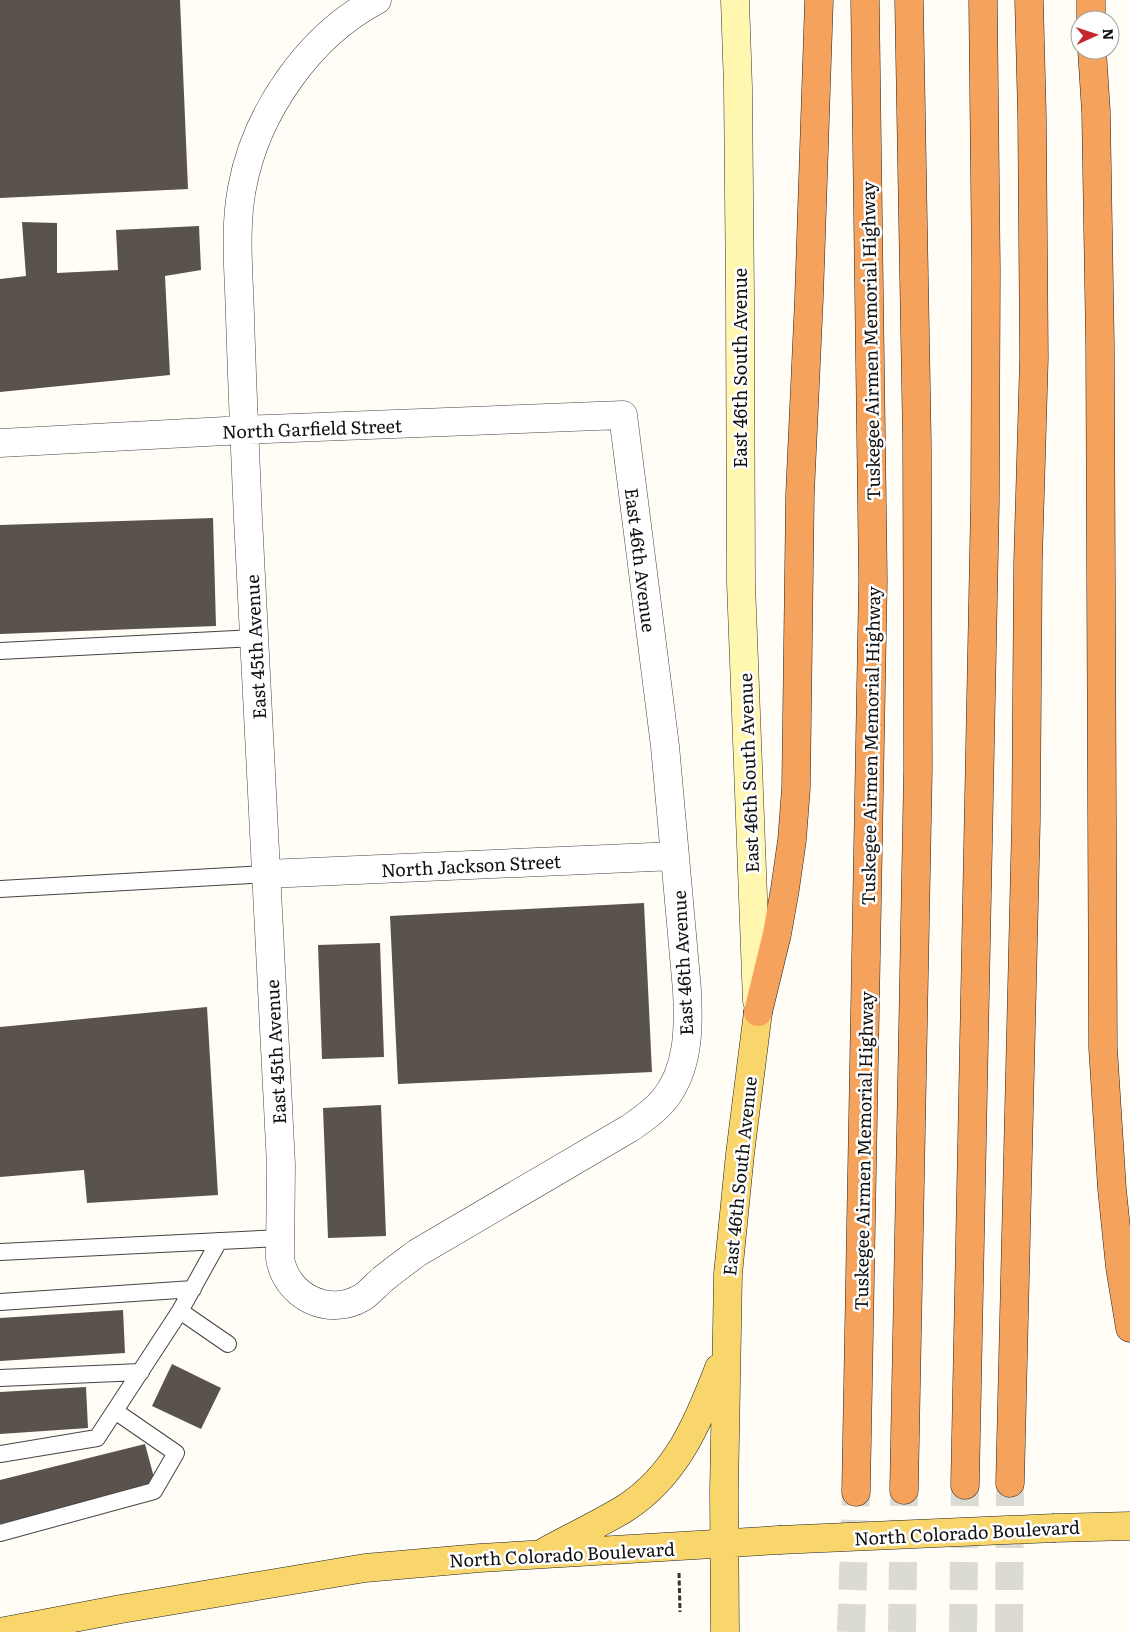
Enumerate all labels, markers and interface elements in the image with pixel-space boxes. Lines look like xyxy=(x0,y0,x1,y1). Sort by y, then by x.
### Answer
north arrow xyxy=(1070,10,1120,60)
text: N xyxy=(1099,28,1119,41)
street label: Tuskegee Airmen Memorial Highway xyxy=(854,180,886,501)
street label: East 46th South Avenue xyxy=(726,268,753,468)
street label: North Garfield Street xyxy=(222,411,403,445)
street label: East 46th Avenue xyxy=(619,486,663,634)
street label: East 45th Avenue xyxy=(238,574,272,720)
street label: Tuskegee Airmen Memorial Highway xyxy=(854,585,886,906)
street label: East 46th South Avenue xyxy=(731,672,765,874)
street label: North Jackson Street xyxy=(380,847,562,883)
street label: East 46th Avenue xyxy=(665,890,699,1036)
street label: East 45th Avenue xyxy=(258,979,292,1125)
street label: Tuskegee Airmen Memorial Highway xyxy=(847,990,879,1311)
street label: East 46th South Avenue xyxy=(715,1075,763,1277)
street label: North Colorado Boulevard xyxy=(853,1513,1081,1551)
street label: North Colorado Boulevard xyxy=(448,1535,676,1573)

